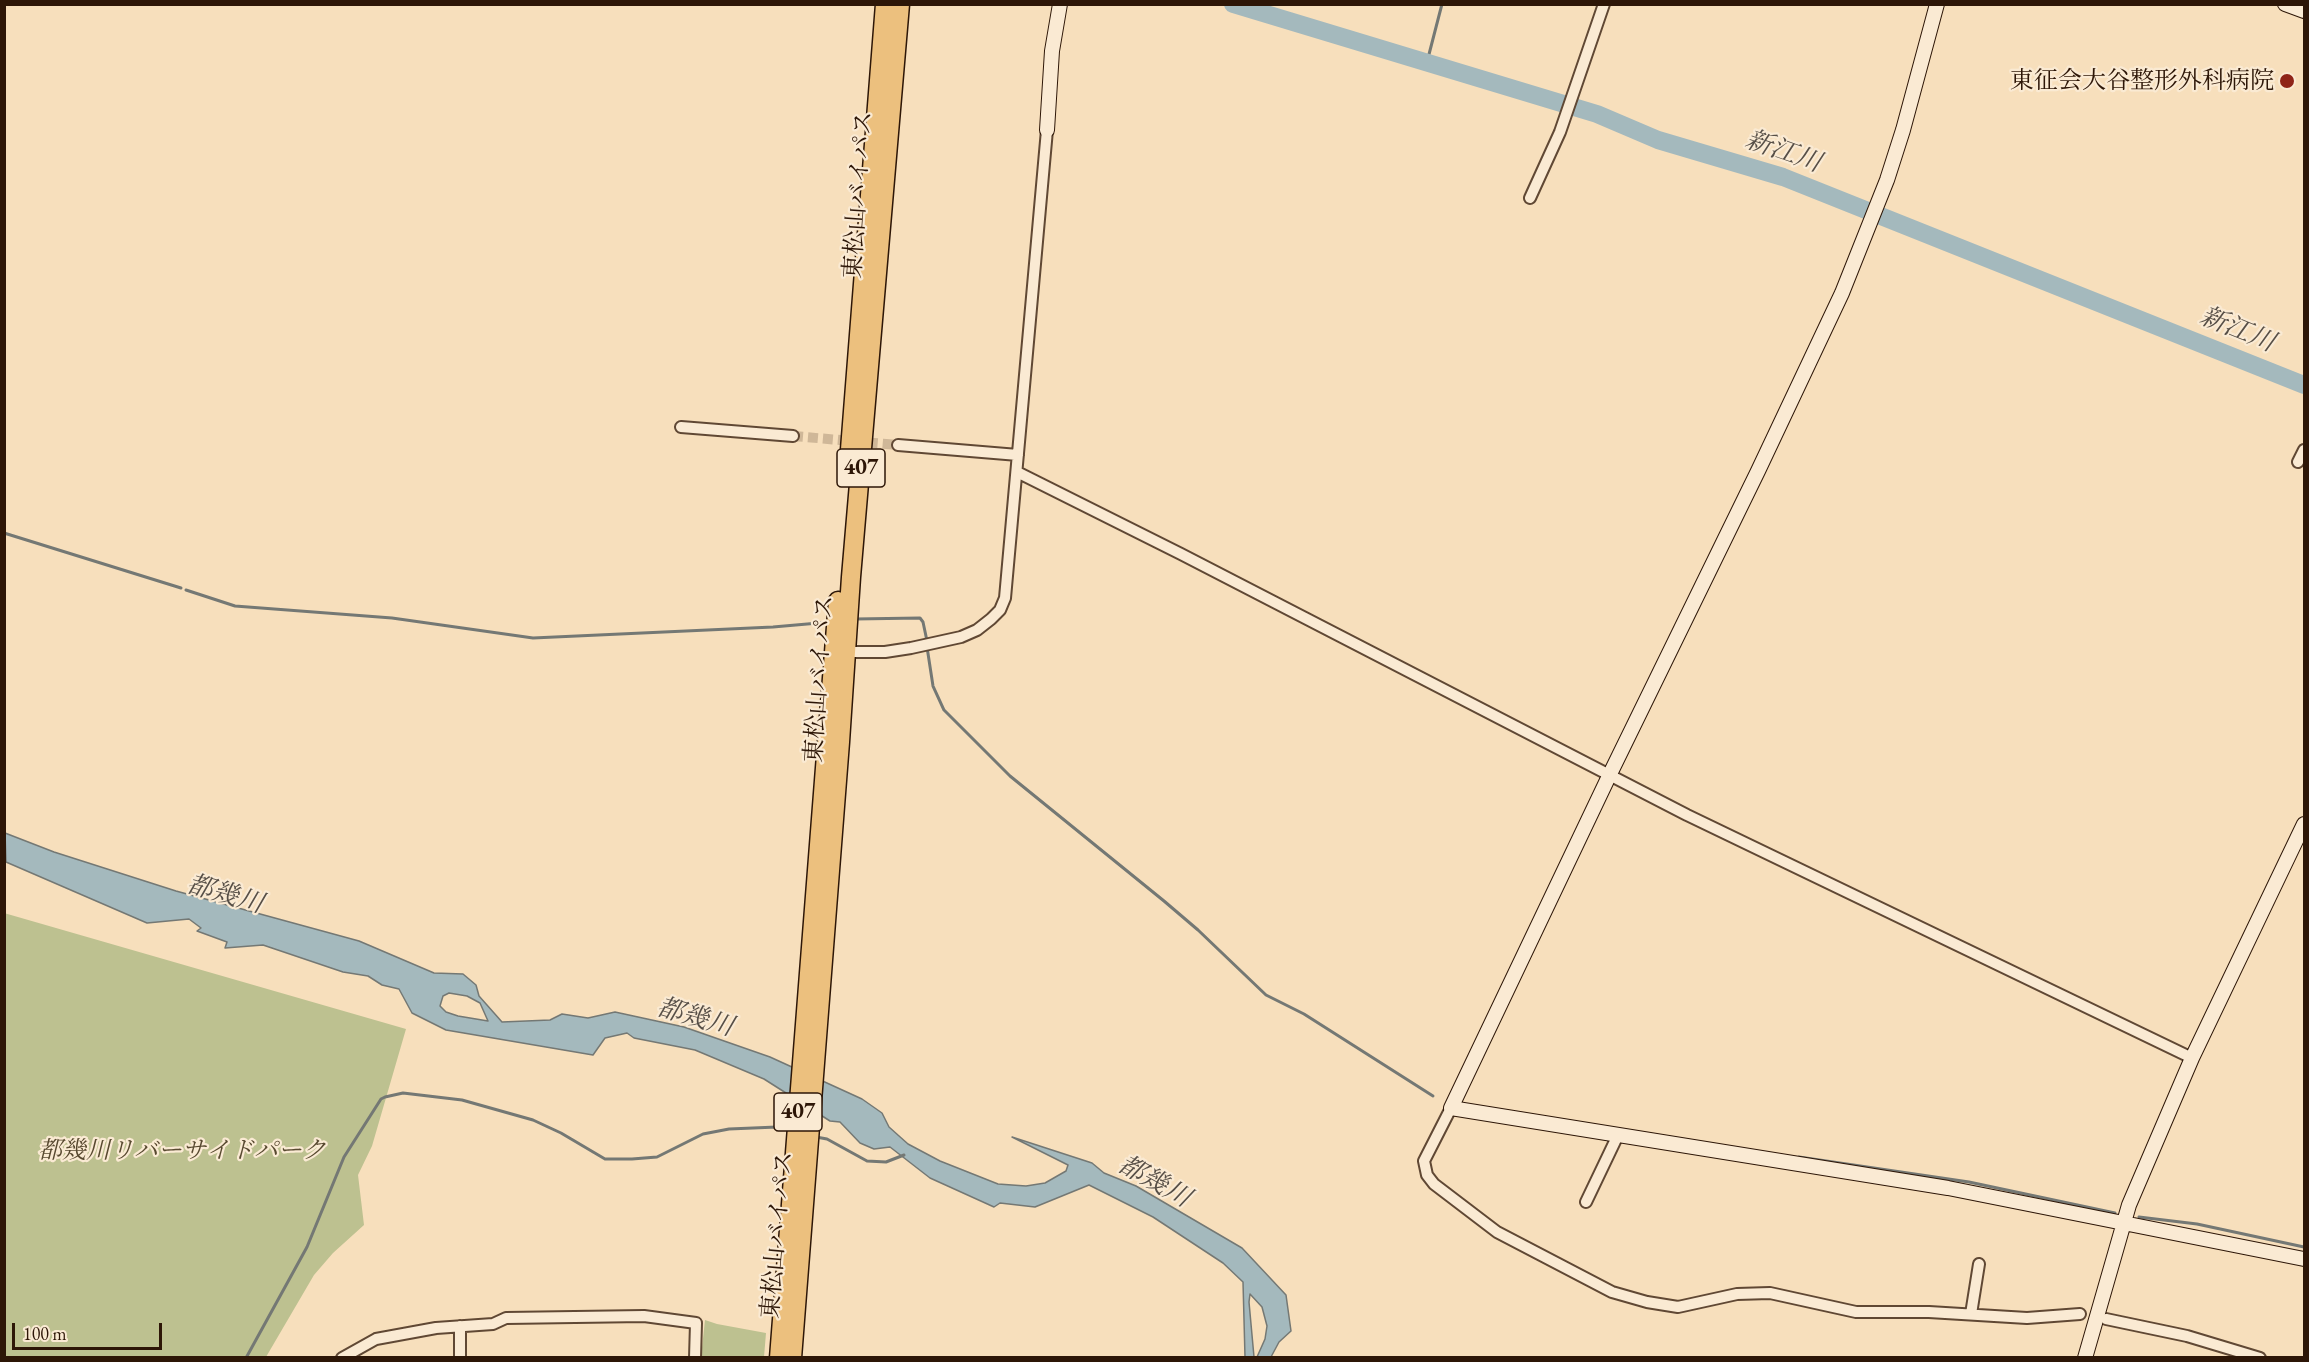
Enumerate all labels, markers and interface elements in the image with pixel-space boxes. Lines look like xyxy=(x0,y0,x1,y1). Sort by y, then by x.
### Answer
place label: 東征会大谷整形外科病院 xyxy=(2010,67,2274,95)
marker: 東征会大谷整形外科病院 xyxy=(2278,72,2296,90)
street label: 東松山バイパス xyxy=(839,110,879,280)
water label: 新江川 xyxy=(1741,125,1825,179)
water label: 新江川 xyxy=(2195,301,2279,359)
road number: 407 xyxy=(837,449,885,487)
street label: 東松山バイパス xyxy=(800,594,840,764)
water label: 都幾川 xyxy=(183,869,267,921)
water label: 都幾川 xyxy=(653,992,737,1044)
road number: 407 xyxy=(774,1093,822,1131)
park label: 都幾川リバーサイドパーク xyxy=(38,1137,326,1165)
water label: 都幾川 xyxy=(1112,1149,1196,1215)
street label: 東松山バイパス xyxy=(756,1150,800,1320)
scale bar xyxy=(15,1311,165,1349)
text: 100 m xyxy=(23,1322,67,1345)

